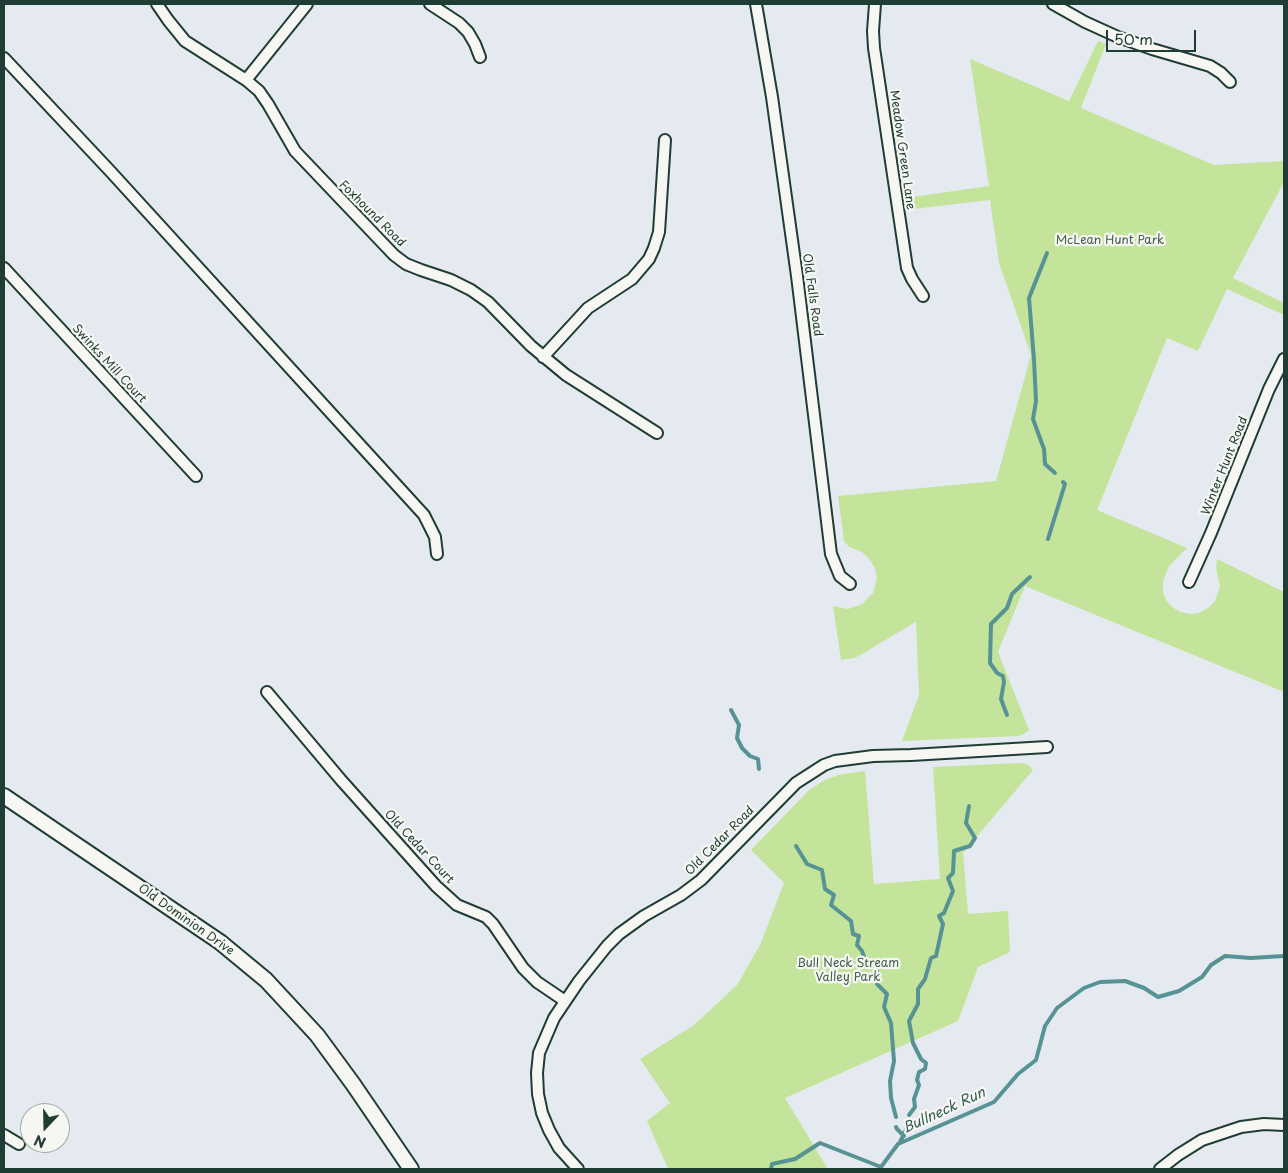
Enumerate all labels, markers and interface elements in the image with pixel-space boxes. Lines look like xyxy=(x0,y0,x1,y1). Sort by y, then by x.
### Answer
scale bar xyxy=(1108,20,1198,52)
text: 50 m xyxy=(1114,27,1153,50)
street label: Meadow Green Lane xyxy=(886,89,918,211)
street label: Foxhound Road xyxy=(336,178,408,250)
park label: McLean Hunt Park xyxy=(1056,234,1164,248)
street label: Old Falls Road xyxy=(799,253,825,337)
street label: Swinks Mill Court xyxy=(69,322,149,406)
street label: Winter Hunt Road xyxy=(1199,415,1251,517)
street label: Old Cedar Road xyxy=(682,803,758,879)
street label: Old Cedar Court xyxy=(381,807,457,887)
street label: Old Dominion Drive xyxy=(135,882,237,958)
park label: Bull Neck Stream Valley Park xyxy=(797,957,899,985)
water label: Bullneck Run xyxy=(900,1085,988,1137)
north arrow xyxy=(20,1103,70,1153)
text: N xyxy=(31,1130,49,1153)

